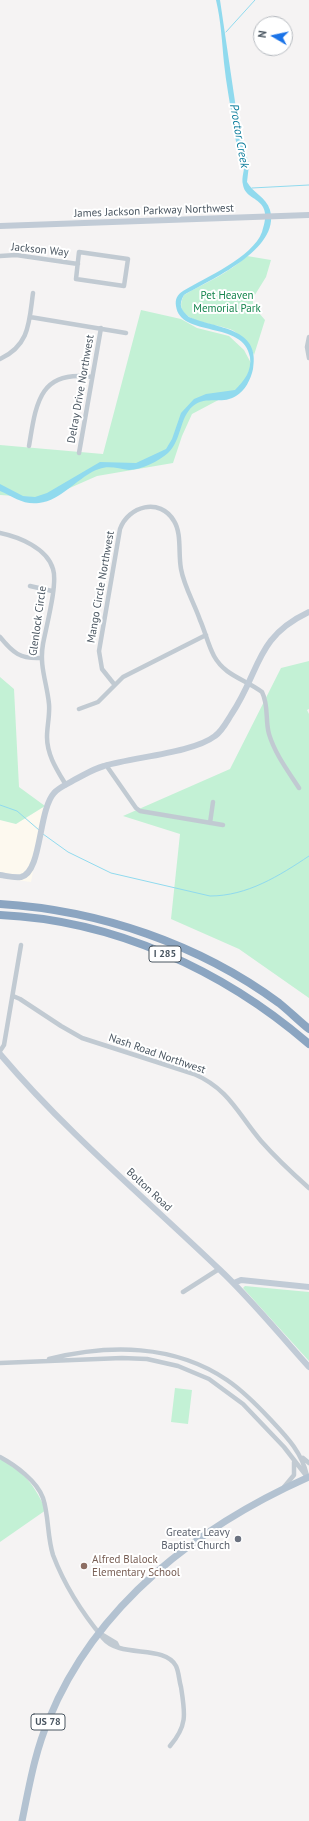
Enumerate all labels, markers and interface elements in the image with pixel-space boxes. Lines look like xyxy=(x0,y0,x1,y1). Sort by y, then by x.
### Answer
north arrow xyxy=(253,16,293,56)
text: N xyxy=(255,30,270,39)
water label: Proctor Creek xyxy=(226,103,252,169)
street label: James Jackson Parkway Northwest xyxy=(74,202,234,220)
street label: Jackson Way xyxy=(11,240,69,260)
park label: Pet Heaven Memorial Park xyxy=(193,289,261,315)
street label: Delray Drive Northwest xyxy=(65,334,97,444)
street label: Mango Circle Northwest xyxy=(85,530,117,644)
street label: Glenlock Circle xyxy=(27,585,49,657)
road number: I 285 xyxy=(149,946,181,962)
street label: Nash Road Northwest xyxy=(107,1031,207,1077)
street label: Bolton Road xyxy=(124,1166,174,1214)
place label: Greater Leavy Baptist Church xyxy=(161,1526,230,1552)
marker: Greater Leavy Baptist Church xyxy=(233,1534,243,1544)
place label: Alfred Blalock Elementary School xyxy=(92,1553,180,1579)
marker: Alfred Blalock Elementary School xyxy=(79,1561,89,1571)
road number: US 78 xyxy=(31,1714,65,1730)

